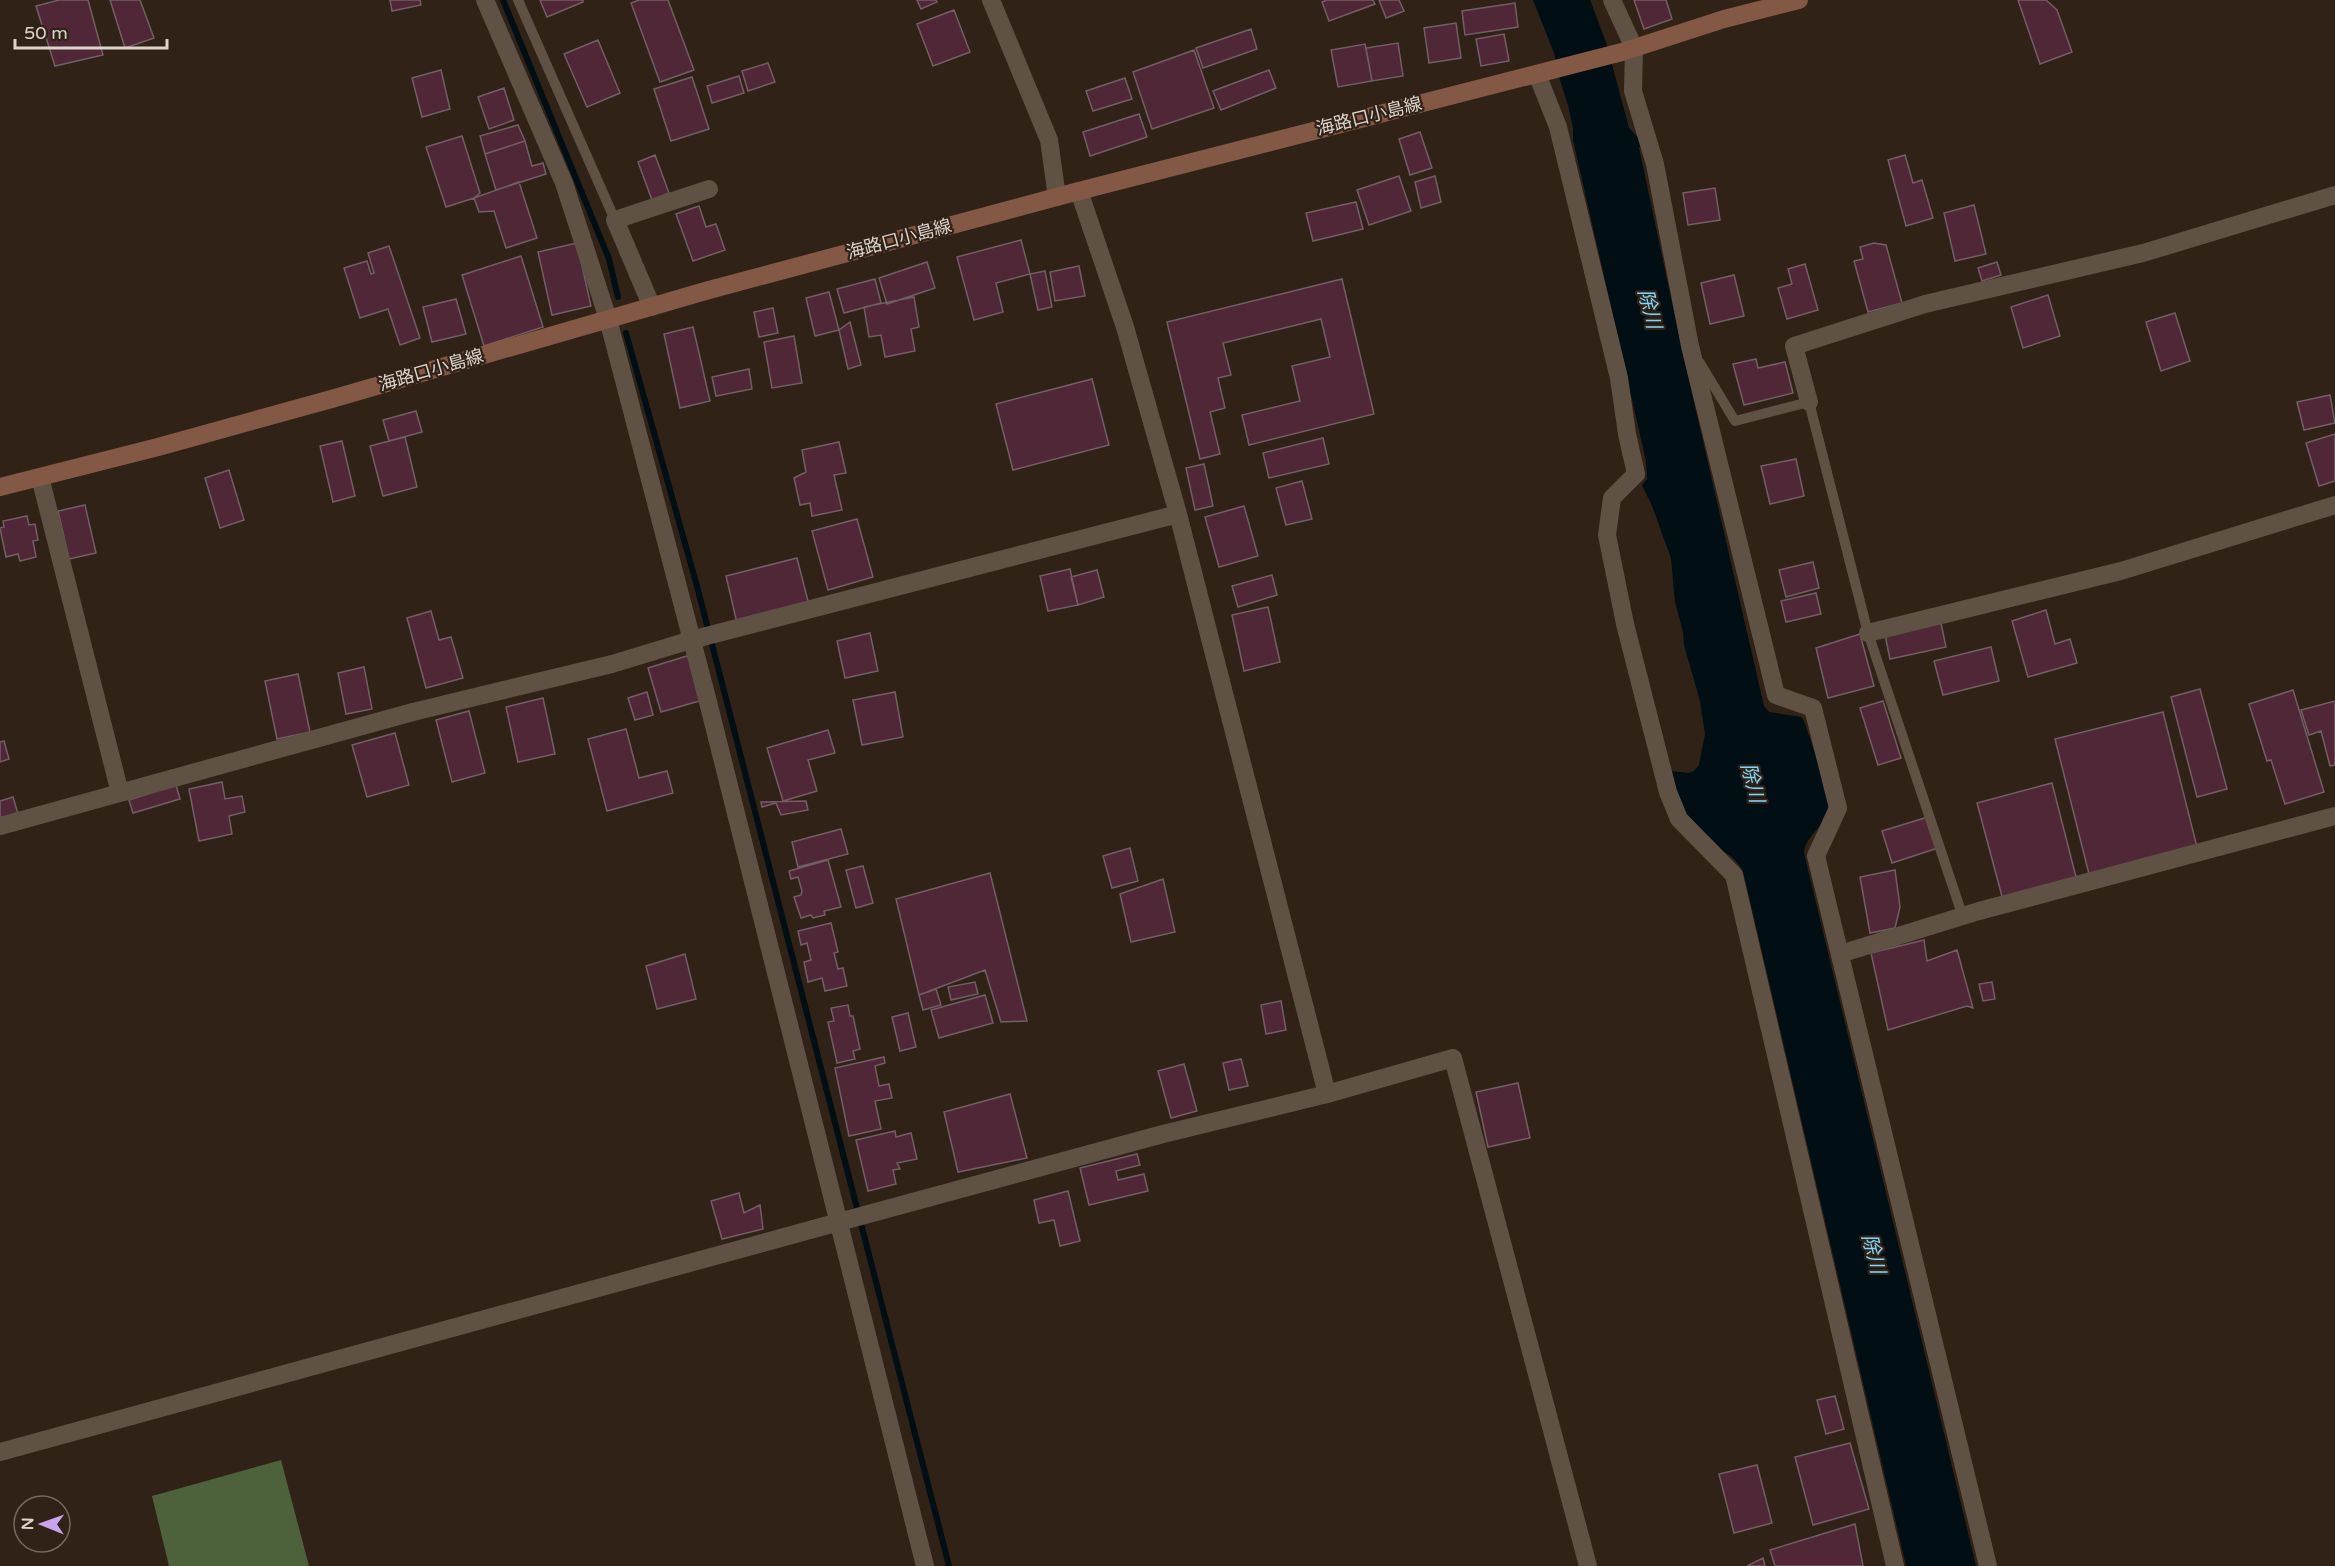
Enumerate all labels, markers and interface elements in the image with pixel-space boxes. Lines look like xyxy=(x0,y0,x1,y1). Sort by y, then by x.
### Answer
scale bar xyxy=(15,12,166,50)
text: 50 m xyxy=(24,22,68,44)
street label: 海路口小島線 xyxy=(1314,92,1424,140)
street label: 海路口小島線 xyxy=(844,214,954,264)
water label: 除川 xyxy=(1633,287,1666,333)
street label: 海路口小島線 xyxy=(376,345,486,395)
water label: 除川 xyxy=(1736,761,1769,807)
water label: 除川 xyxy=(1857,1232,1890,1278)
north arrow xyxy=(12,1494,72,1554)
text: N xyxy=(18,1517,38,1530)

